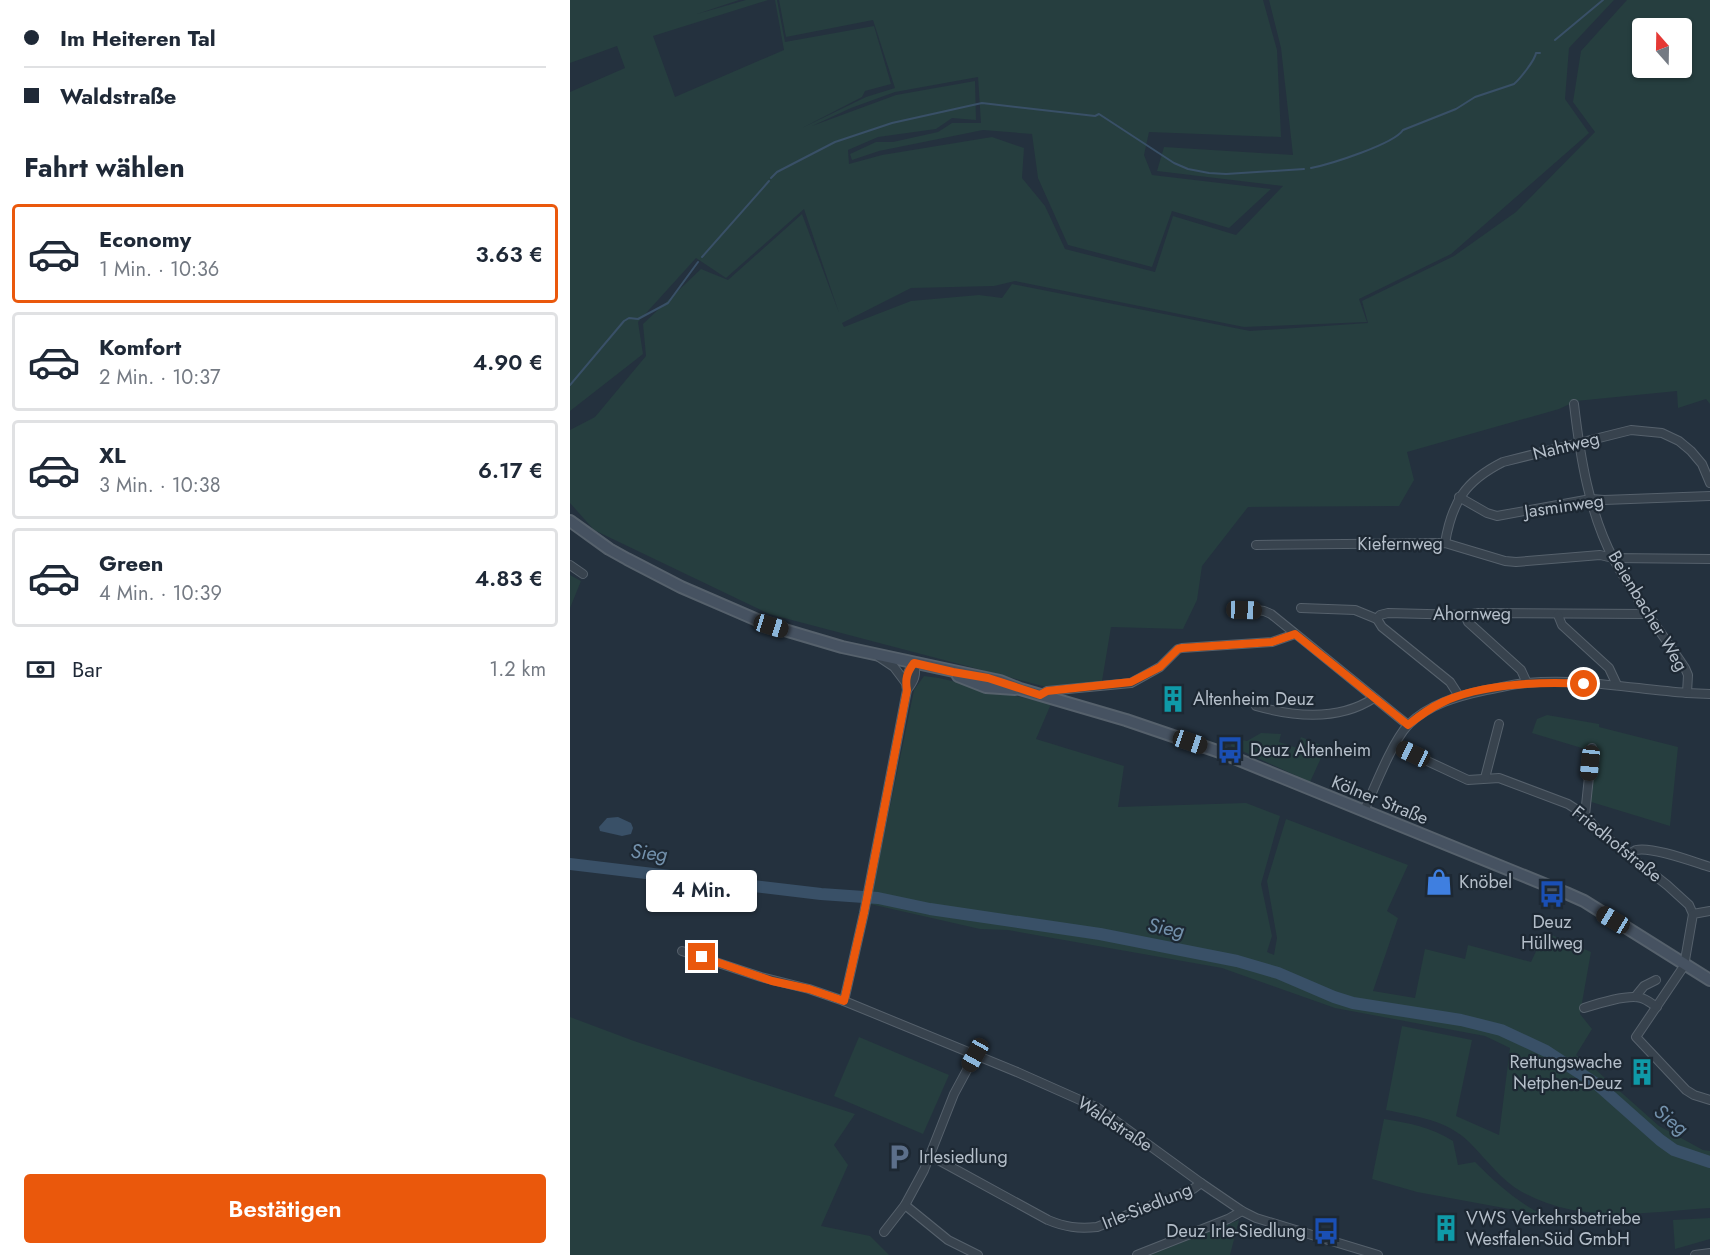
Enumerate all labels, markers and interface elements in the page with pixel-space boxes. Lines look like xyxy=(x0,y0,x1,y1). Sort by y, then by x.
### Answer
north arrow xyxy=(1632,18,1692,78)
map controls xyxy=(1632,18,1692,78)
text: Im Heiteren Tal xyxy=(60,22,216,54)
text: Waldstraße xyxy=(60,80,176,112)
text: Fahrt wählen xyxy=(24,148,185,187)
text: Economy xyxy=(99,223,191,255)
icon: car xyxy=(27,227,81,281)
text: 3.63 € xyxy=(476,238,543,270)
text: 1 Min. · 10:36 xyxy=(99,255,219,284)
text: Komfort xyxy=(99,331,181,363)
icon: car xyxy=(27,335,81,389)
text: 4.90 € xyxy=(473,346,543,378)
text: 2 Min. · 10:37 xyxy=(99,363,220,392)
street label: Nahtweg xyxy=(1530,425,1602,467)
text: XL xyxy=(99,439,126,471)
icon: car xyxy=(27,443,81,497)
text: 6.17 € xyxy=(478,454,543,486)
text: 3 Min. · 10:38 xyxy=(99,471,221,500)
street label: Jasminweg xyxy=(1521,488,1605,525)
street label: Kiefernweg xyxy=(1357,531,1443,557)
street label: Beienbacher Weg xyxy=(1602,546,1694,676)
text: Green xyxy=(99,547,163,579)
icon: car xyxy=(27,551,81,605)
text: 4.83 € xyxy=(475,562,543,594)
text: 4 Min. · 10:39 xyxy=(99,579,222,608)
car xyxy=(1226,600,1262,620)
street label: Ahornweg xyxy=(1433,601,1511,627)
car xyxy=(751,612,791,640)
icon: cash xyxy=(24,653,57,686)
text: Bar xyxy=(72,653,102,685)
text: 1.2 km xyxy=(489,655,546,684)
route start xyxy=(1570,670,1597,697)
building icon: Altenheim Deuz xyxy=(1158,684,1188,714)
place label: Altenheim Deuz xyxy=(1193,686,1315,712)
car xyxy=(1170,728,1210,756)
bus stop icon: Deuz Altenheim xyxy=(1215,735,1245,765)
place label: Deuz Altenheim xyxy=(1250,737,1371,763)
car xyxy=(1393,738,1433,770)
car xyxy=(1579,744,1601,782)
street label: Kölner Straße xyxy=(1328,769,1432,831)
street label: Friedhofstraße xyxy=(1566,800,1668,888)
water label: Sieg xyxy=(629,837,669,869)
shop icon: Knöbel xyxy=(1424,867,1454,897)
place label: Knöbel xyxy=(1459,869,1512,895)
callout: 4 Min. xyxy=(646,870,758,912)
text: 4 Min. xyxy=(672,876,731,905)
bus stop icon: Deuz Hüllweg xyxy=(1537,879,1567,909)
car xyxy=(1593,903,1633,937)
place label: Deuz Hüllweg xyxy=(1521,909,1583,956)
water label: Sieg xyxy=(1145,911,1187,945)
route end xyxy=(688,943,715,970)
car xyxy=(958,1035,992,1075)
place label: Rettungswache Netphen-Deuz xyxy=(1509,1049,1623,1096)
building icon: Rettungswache Netphen-Deuz xyxy=(1627,1057,1657,1087)
street label: Waldstraße xyxy=(1072,1090,1158,1158)
water label: Sieg xyxy=(1648,1097,1694,1143)
parking icon: Irlesiedlung xyxy=(884,1142,914,1172)
place label: Irlesiedlung xyxy=(919,1144,1008,1170)
button: Bestätigen xyxy=(24,1174,546,1243)
street label: Irle-Siedlung xyxy=(1098,1176,1196,1236)
place label: VWS Verkehrsbetriebe Westfalen-Süd GmbH xyxy=(1466,1205,1641,1252)
building icon: VWS Verkehrsbetriebe Westfalen-Süd GmbH xyxy=(1431,1213,1461,1243)
bus stop icon: Deuz Irle-Siedlung xyxy=(1311,1216,1341,1246)
place label: Deuz Irle-Siedlung xyxy=(1166,1218,1306,1244)

